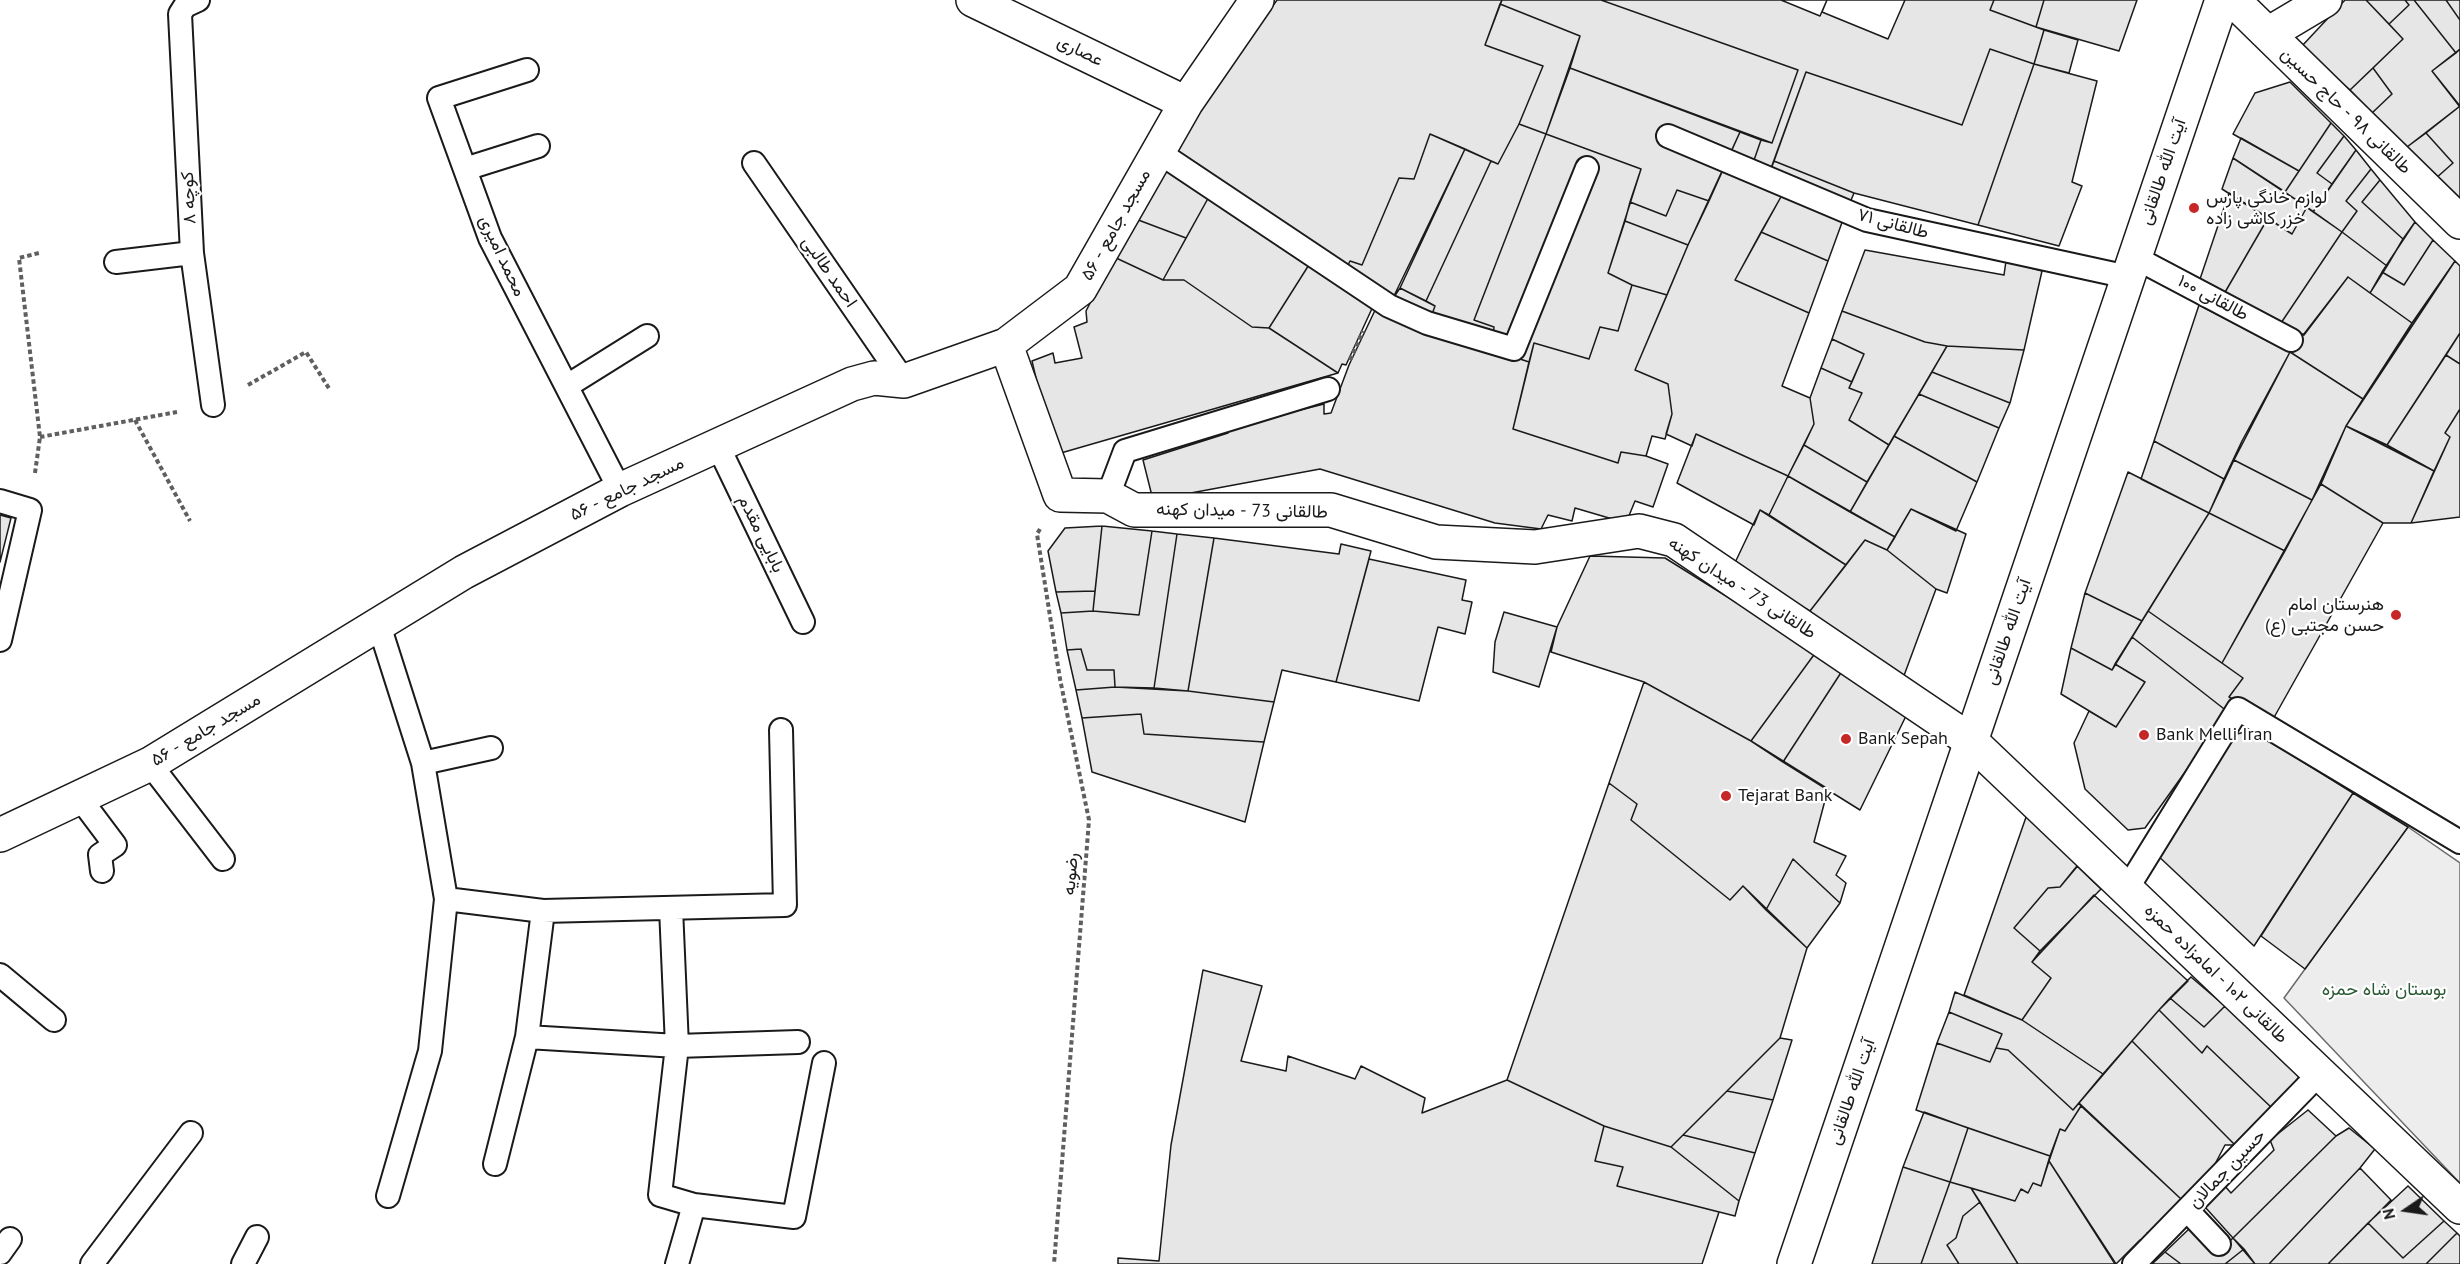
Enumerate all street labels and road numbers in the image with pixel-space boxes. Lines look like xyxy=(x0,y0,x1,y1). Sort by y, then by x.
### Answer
street label: عصاری xyxy=(1053,31,1107,71)
street label: طالقانی ۹۸ - حاج حسین xyxy=(2276,43,2416,179)
street label: آیت الله طالقانی xyxy=(2135,116,2191,228)
street label: ۵۶ - مسجد جامع xyxy=(1076,165,1156,285)
street label: کوچه ۸ xyxy=(177,171,201,225)
street label: طالقانی ۷۱ xyxy=(1855,204,1931,244)
street label: محمد امیری xyxy=(474,212,530,300)
street label: احمد طالبی xyxy=(797,232,861,312)
street label: طالقانی ۱۰۰ xyxy=(2174,270,2252,326)
street label: ۵۶ - مسجد جامع xyxy=(566,452,688,526)
street label: بابایی مقدم xyxy=(733,492,789,576)
street label: طالقانی 73 - میدان کهنه xyxy=(1156,499,1328,523)
street label: طالقانی 73 - میدان کهنه xyxy=(1664,532,1820,644)
street label: آیت الله طالقانی xyxy=(1980,576,2036,688)
street label: ۵۶ - مسجد جامع xyxy=(147,689,265,771)
street label: رضویه xyxy=(1058,852,1084,896)
street label: طالقانی ۱۰۲ - امامزاده حمزه xyxy=(2140,900,2292,1048)
street label: آیت الله طالقانی xyxy=(1824,1036,1880,1148)
street label: حسین جمالان xyxy=(2184,1125,2270,1213)

